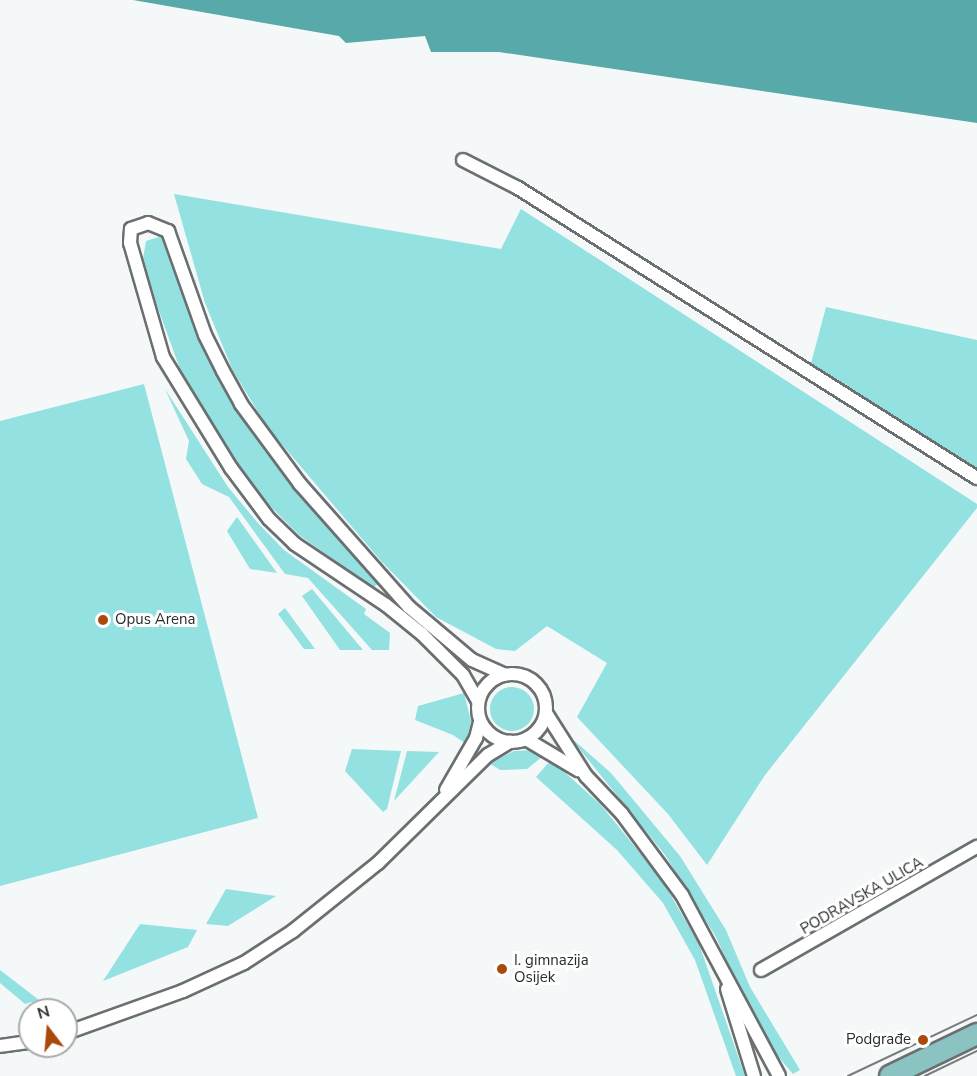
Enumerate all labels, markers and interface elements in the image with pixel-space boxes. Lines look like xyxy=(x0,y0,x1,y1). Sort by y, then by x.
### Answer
place label: Opus Arena xyxy=(115,611,195,629)
marker: Opus Arena xyxy=(96,613,110,627)
street label: PODRAVSKA ULICA xyxy=(797,854,927,938)
place label: I. gimnazija Osijek xyxy=(514,951,589,986)
marker: I. gimnazija Osijek xyxy=(495,962,509,976)
north arrow xyxy=(18,998,78,1058)
text: N xyxy=(35,1000,52,1025)
place label: Podgrađe xyxy=(846,1031,911,1049)
marker: Podgrađe xyxy=(916,1033,930,1047)

